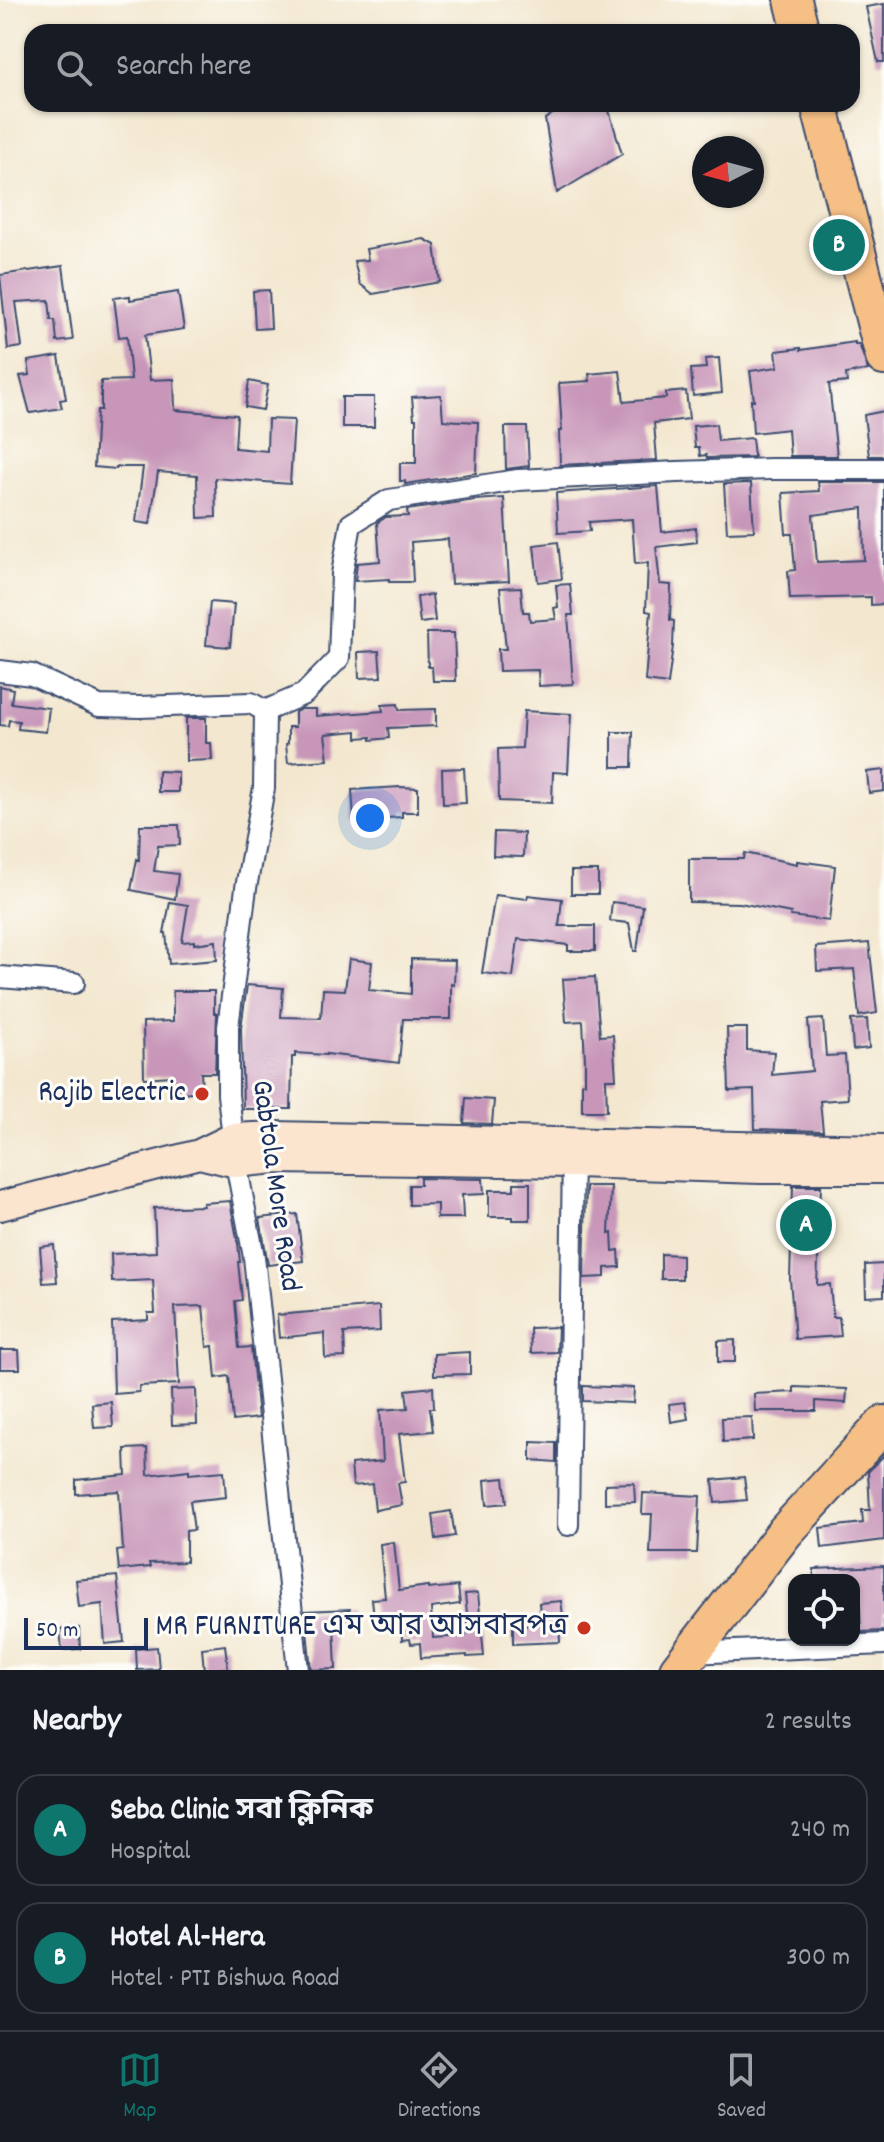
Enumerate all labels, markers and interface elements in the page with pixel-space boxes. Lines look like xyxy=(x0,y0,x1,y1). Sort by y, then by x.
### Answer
search box xyxy=(24,24,860,112)
icon: search xyxy=(52,46,96,90)
text: Search here xyxy=(116,47,252,90)
north arrow xyxy=(692,136,764,208)
pin: B xyxy=(813,215,865,275)
your location xyxy=(350,798,390,838)
place label: Rajib Electric xyxy=(38,1073,186,1116)
street label: Gabtola More Road xyxy=(238,1078,310,1294)
marker: Rajib Electric xyxy=(193,1085,211,1103)
pin: A xyxy=(780,1195,832,1255)
map controls xyxy=(788,1574,860,1646)
button: locate xyxy=(788,1574,860,1646)
place label: MR FURNITURE এম আর আসবাবপত্র xyxy=(156,1607,569,1650)
scale bar xyxy=(24,1614,148,1650)
text: 50 m xyxy=(36,1616,78,1647)
marker: MR FURNITURE এম আর আসবাবপত্র xyxy=(575,1619,593,1637)
text: Nearby xyxy=(32,1698,121,1747)
text: 2 results xyxy=(765,1704,852,1741)
text: Seba Clinic সবা ক্লিনিক xyxy=(110,1791,373,1834)
text: A xyxy=(53,1812,67,1849)
text: 240 m xyxy=(790,1812,850,1849)
text: Hospital xyxy=(110,1834,191,1871)
text: Hotel Al-Hera xyxy=(110,1918,265,1961)
text: B xyxy=(54,1940,66,1977)
text: 300 m xyxy=(786,1940,850,1977)
text: Hotel · PTI Bishwa Road xyxy=(110,1961,340,1998)
tab: Map xyxy=(118,2048,162,2127)
tab: Directions xyxy=(398,2048,481,2127)
tab: Saved xyxy=(717,2048,766,2127)

